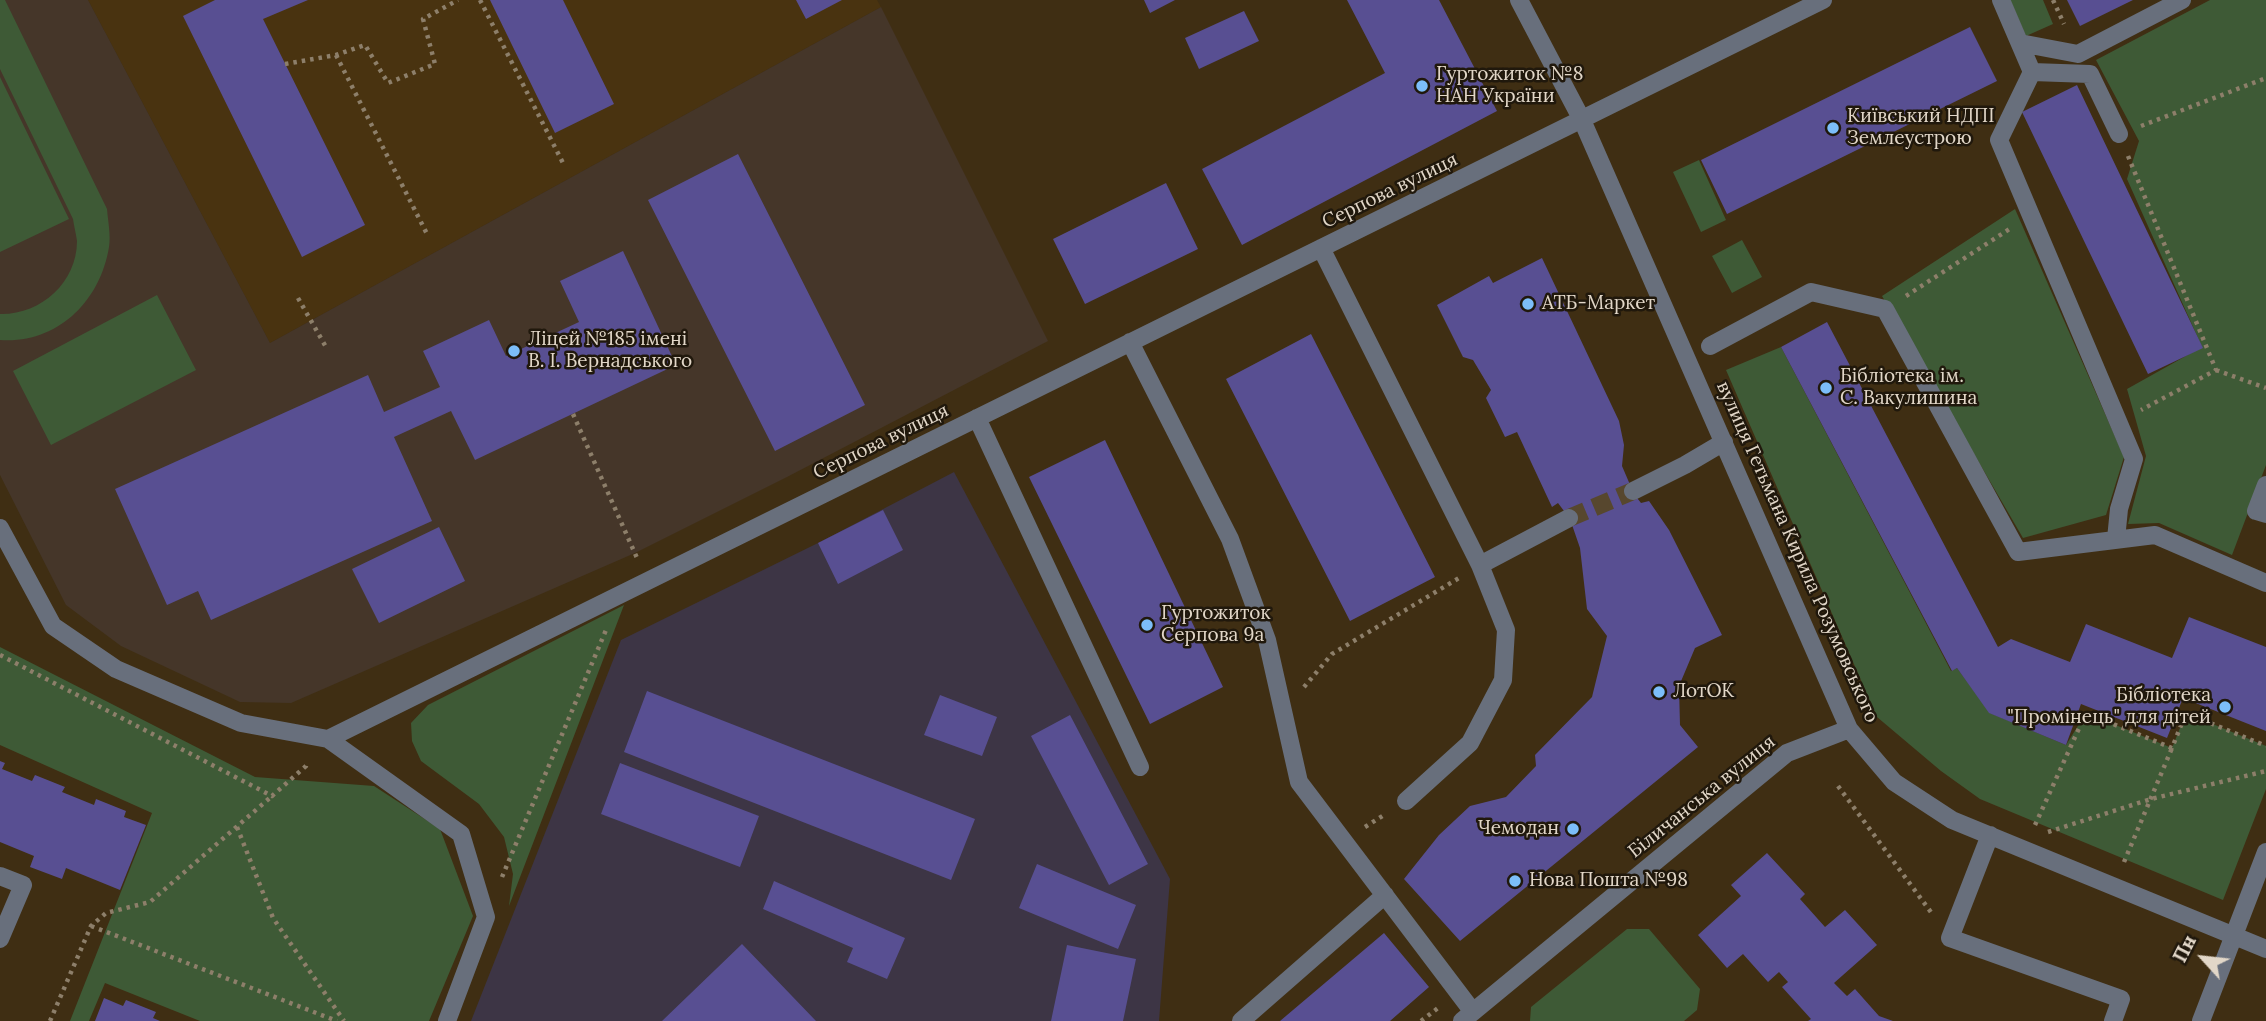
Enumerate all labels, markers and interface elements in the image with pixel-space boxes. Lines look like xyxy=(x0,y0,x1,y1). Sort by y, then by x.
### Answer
place label: Гуртожиток №8 НАН України xyxy=(1436,64,1583,108)
marker: Гуртожиток №8 НАН України xyxy=(1414,78,1430,94)
place label: Київський НДПІ Землеустрою xyxy=(1847,106,1995,150)
marker: Київський НДПІ Землеустрою xyxy=(1825,120,1841,136)
street label: Серпова вулиця xyxy=(1319,148,1461,234)
place label: АТБ-Маркет xyxy=(1542,293,1655,315)
marker: АТБ-Маркет xyxy=(1520,296,1536,312)
place label: Ліцей №185 імені В. І. Вернадського xyxy=(528,329,692,373)
marker: Ліцей №185 імені В. І. Вернадського xyxy=(506,343,522,359)
place label: Бібліотека ім. С. Вакулишина xyxy=(1840,366,1977,410)
street label: вулиця Гетьмана Кирила Розумовського xyxy=(1711,378,1883,726)
marker: Бібліотека ім. С. Вакулишина xyxy=(1818,380,1834,396)
street label: Серпова вулиця xyxy=(810,399,952,485)
place label: Гуртожиток Серпова 9а xyxy=(1161,603,1271,647)
marker: Гуртожиток Серпова 9а xyxy=(1139,617,1155,633)
place label: ЛотОК xyxy=(1673,681,1734,703)
marker: ЛотОК xyxy=(1651,684,1667,700)
place label: Бібліотека "Промінець" для дітей xyxy=(2007,685,2211,729)
marker: Бібліотека "Промінець" для дітей xyxy=(2217,699,2233,715)
street label: Біличанська вулиця xyxy=(1624,731,1780,863)
place label: Чемодан xyxy=(1478,818,1559,840)
marker: Чемодан xyxy=(1565,821,1581,837)
place label: Нова Пошта №98 xyxy=(1529,870,1688,892)
marker: Нова Пошта №98 xyxy=(1507,873,1523,889)
north arrow xyxy=(2168,923,2238,993)
text: Пн xyxy=(2167,931,2201,966)

